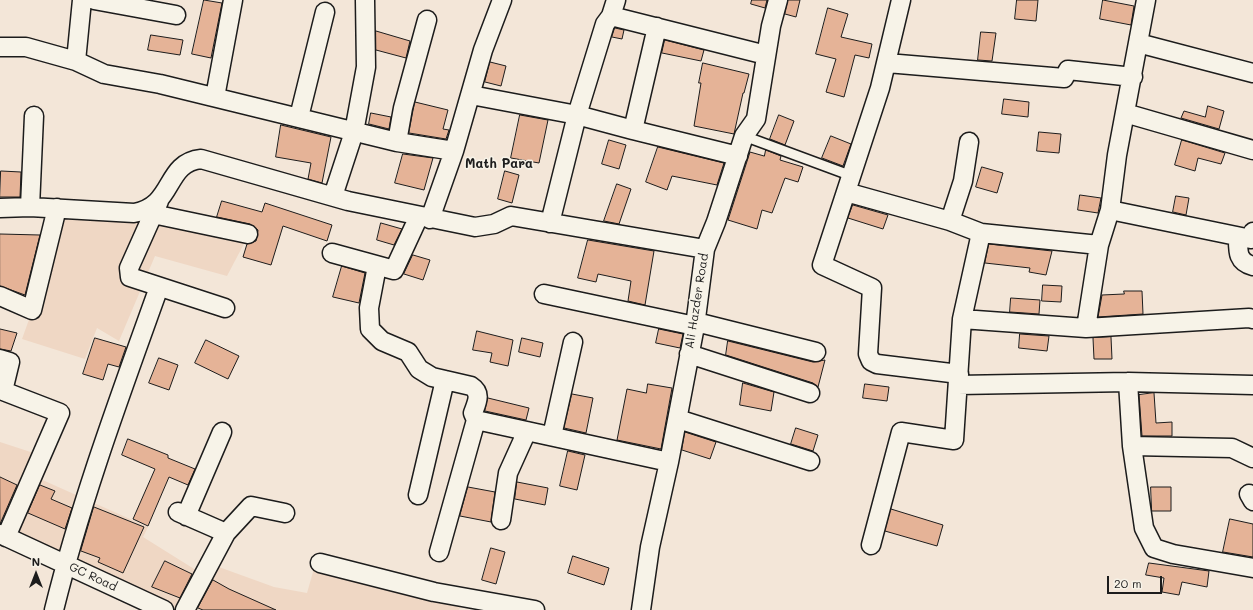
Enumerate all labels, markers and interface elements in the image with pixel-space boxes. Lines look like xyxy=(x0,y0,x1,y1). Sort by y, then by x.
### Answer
district label: Math Para xyxy=(465,156,533,172)
street label: Ali Hazder Road xyxy=(682,252,712,350)
north arrow xyxy=(16,554,56,594)
text: N xyxy=(32,554,40,569)
street label: GC Road xyxy=(67,560,119,594)
scale bar xyxy=(1109,568,1164,594)
text: 20 m xyxy=(1114,575,1142,591)

